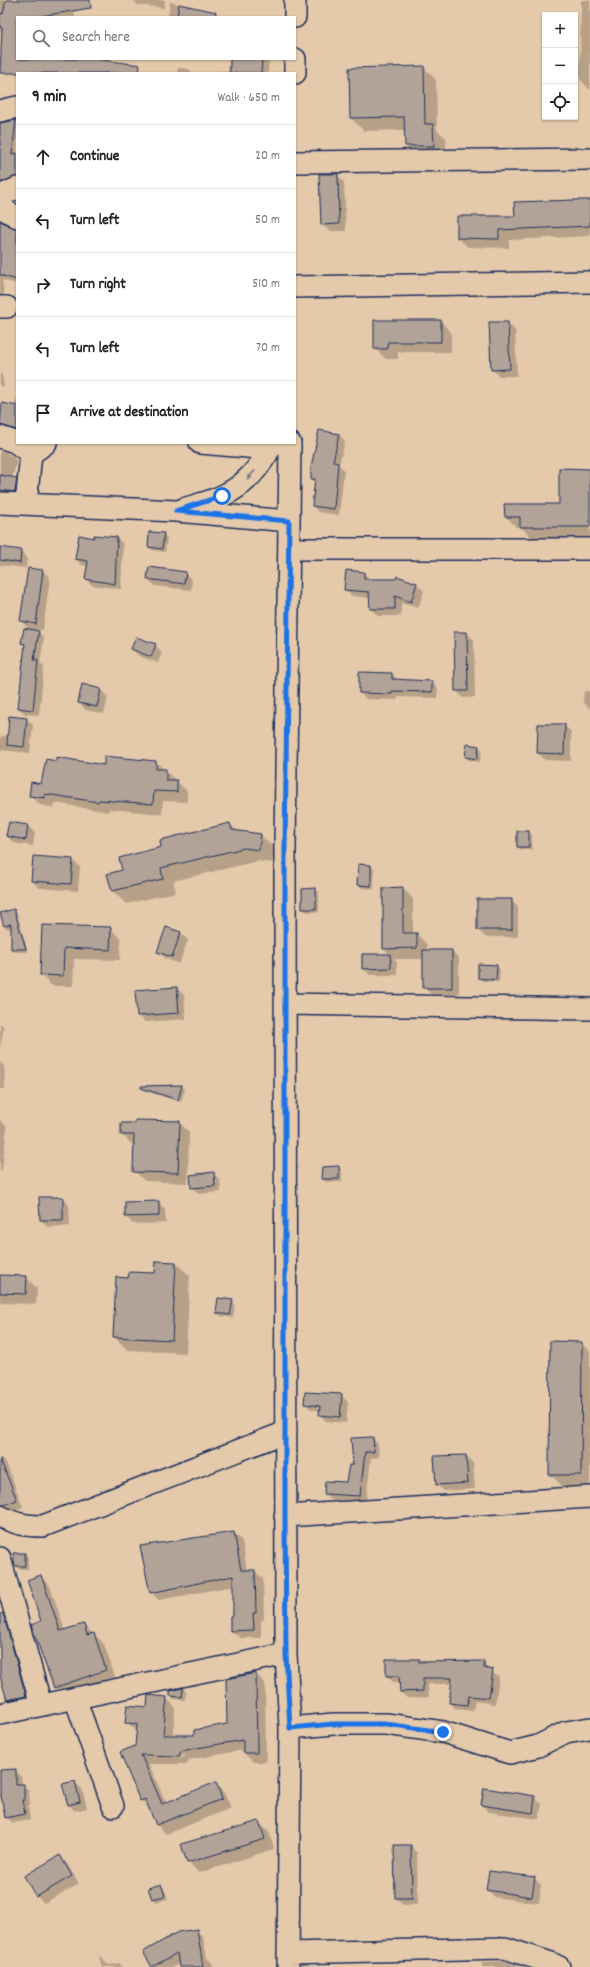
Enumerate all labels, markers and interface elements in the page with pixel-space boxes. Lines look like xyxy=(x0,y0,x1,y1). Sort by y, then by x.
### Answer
map controls xyxy=(542,12,578,120)
button: + xyxy=(542,12,578,48)
search box xyxy=(16,16,296,60)
icon: search xyxy=(30,27,52,49)
text: Search here xyxy=(62,27,130,49)
button: − xyxy=(542,48,578,84)
button: locate xyxy=(542,84,578,120)
text: 9 min xyxy=(32,86,66,110)
text: Walk · 650 m xyxy=(218,89,280,108)
icon: ahead xyxy=(32,146,54,168)
text: Continue xyxy=(70,146,119,168)
text: 20 m xyxy=(255,147,280,166)
icon: left xyxy=(32,210,54,232)
text: Turn left xyxy=(70,210,119,232)
text: 50 m xyxy=(255,211,280,230)
icon: right xyxy=(32,274,54,296)
text: Turn right xyxy=(70,274,126,296)
text: 510 m xyxy=(252,275,280,294)
icon: left xyxy=(32,338,54,360)
text: Turn left xyxy=(70,338,119,360)
text: 70 m xyxy=(256,339,280,358)
icon: arrive xyxy=(32,402,54,424)
text: Arrive at destination xyxy=(70,402,188,424)
one-way arrow xyxy=(246,470,255,480)
route start xyxy=(213,487,231,505)
route end xyxy=(434,1723,452,1741)

